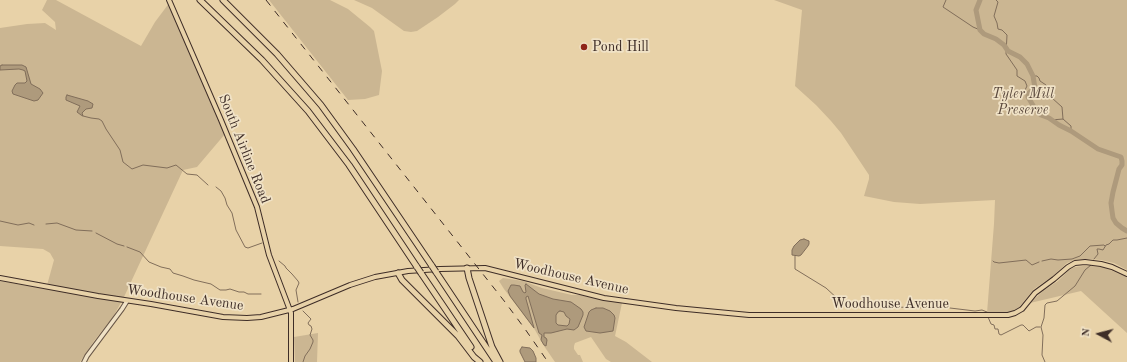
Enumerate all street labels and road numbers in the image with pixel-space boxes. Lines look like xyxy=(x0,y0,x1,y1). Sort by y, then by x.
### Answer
street label: South Airline Road xyxy=(214,92,274,206)
street label: Woodhouse Avenue xyxy=(512,256,630,298)
street label: Woodhouse Avenue xyxy=(126,281,244,315)
street label: Woodhouse Avenue xyxy=(831,296,949,312)

